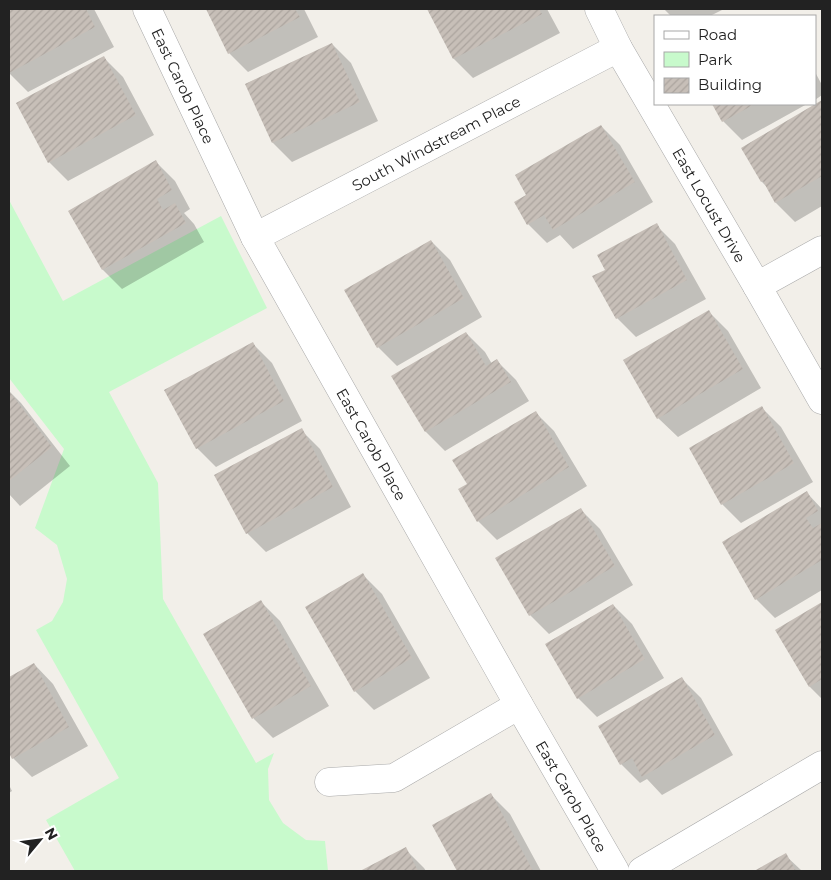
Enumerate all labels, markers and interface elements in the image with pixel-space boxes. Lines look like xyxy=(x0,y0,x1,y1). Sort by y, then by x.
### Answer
legend xyxy=(654,15,816,105)
street label: East Carob Place xyxy=(148,25,219,147)
text: Road xyxy=(698,25,737,44)
text: Park xyxy=(698,50,732,69)
text: Building xyxy=(698,75,762,94)
street label: South Windstream Place xyxy=(348,91,524,195)
street label: East Locust Drive xyxy=(669,144,750,266)
street label: East Carob Place xyxy=(333,385,411,504)
street label: East Carob Place xyxy=(532,737,612,855)
north arrow xyxy=(15,815,65,865)
text: N xyxy=(41,824,62,843)

